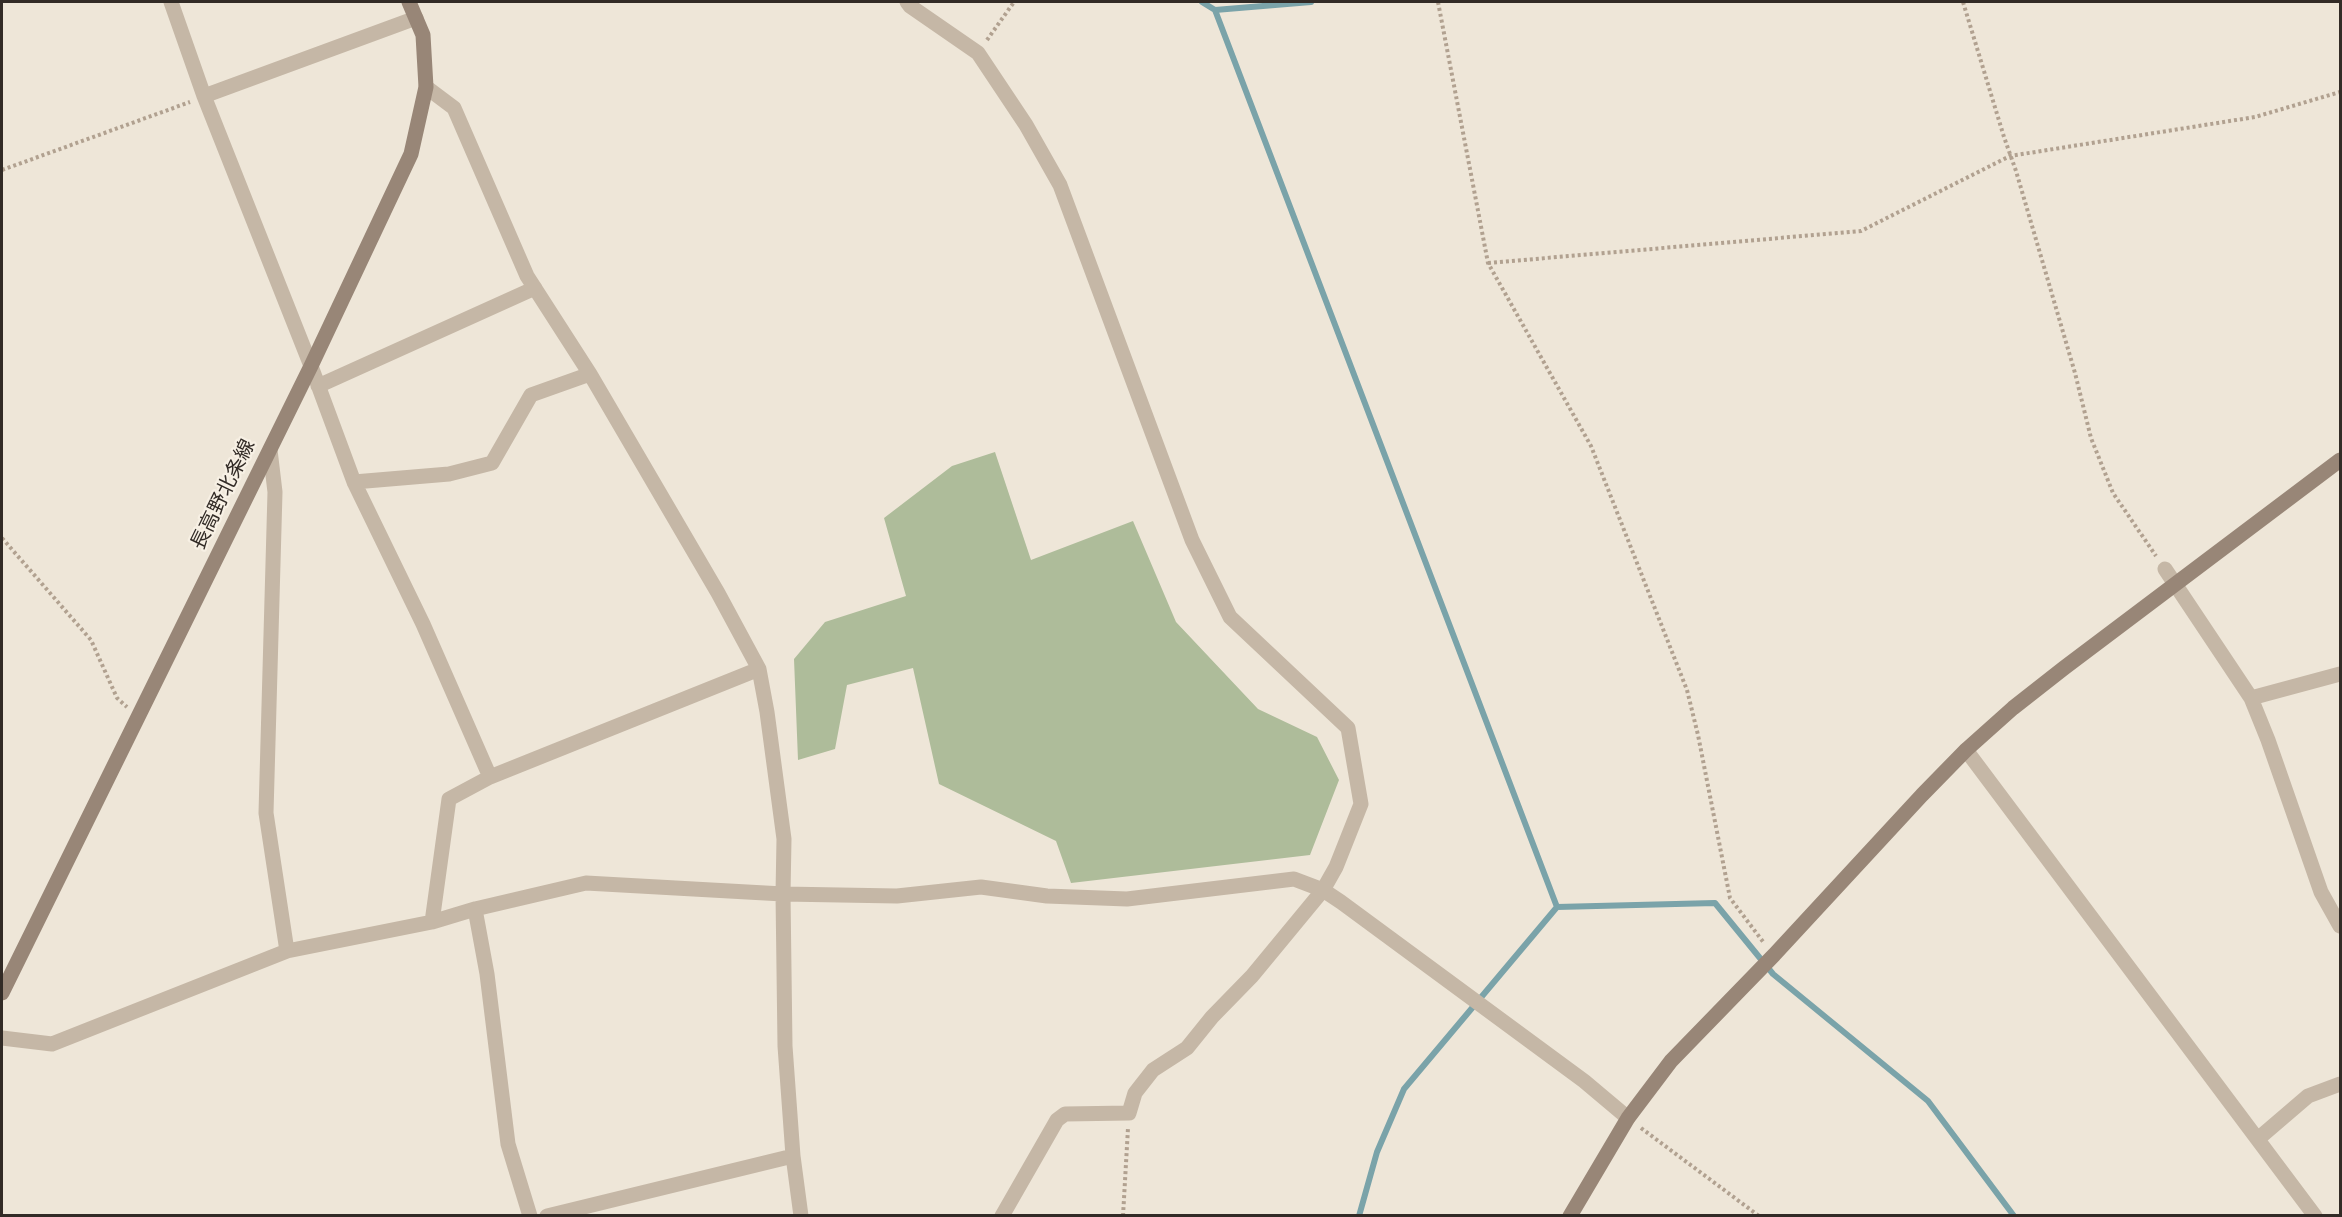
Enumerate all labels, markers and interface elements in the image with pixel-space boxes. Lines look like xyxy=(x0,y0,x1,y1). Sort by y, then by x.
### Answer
street label: 長高野北条線 xyxy=(187,436,261,554)

